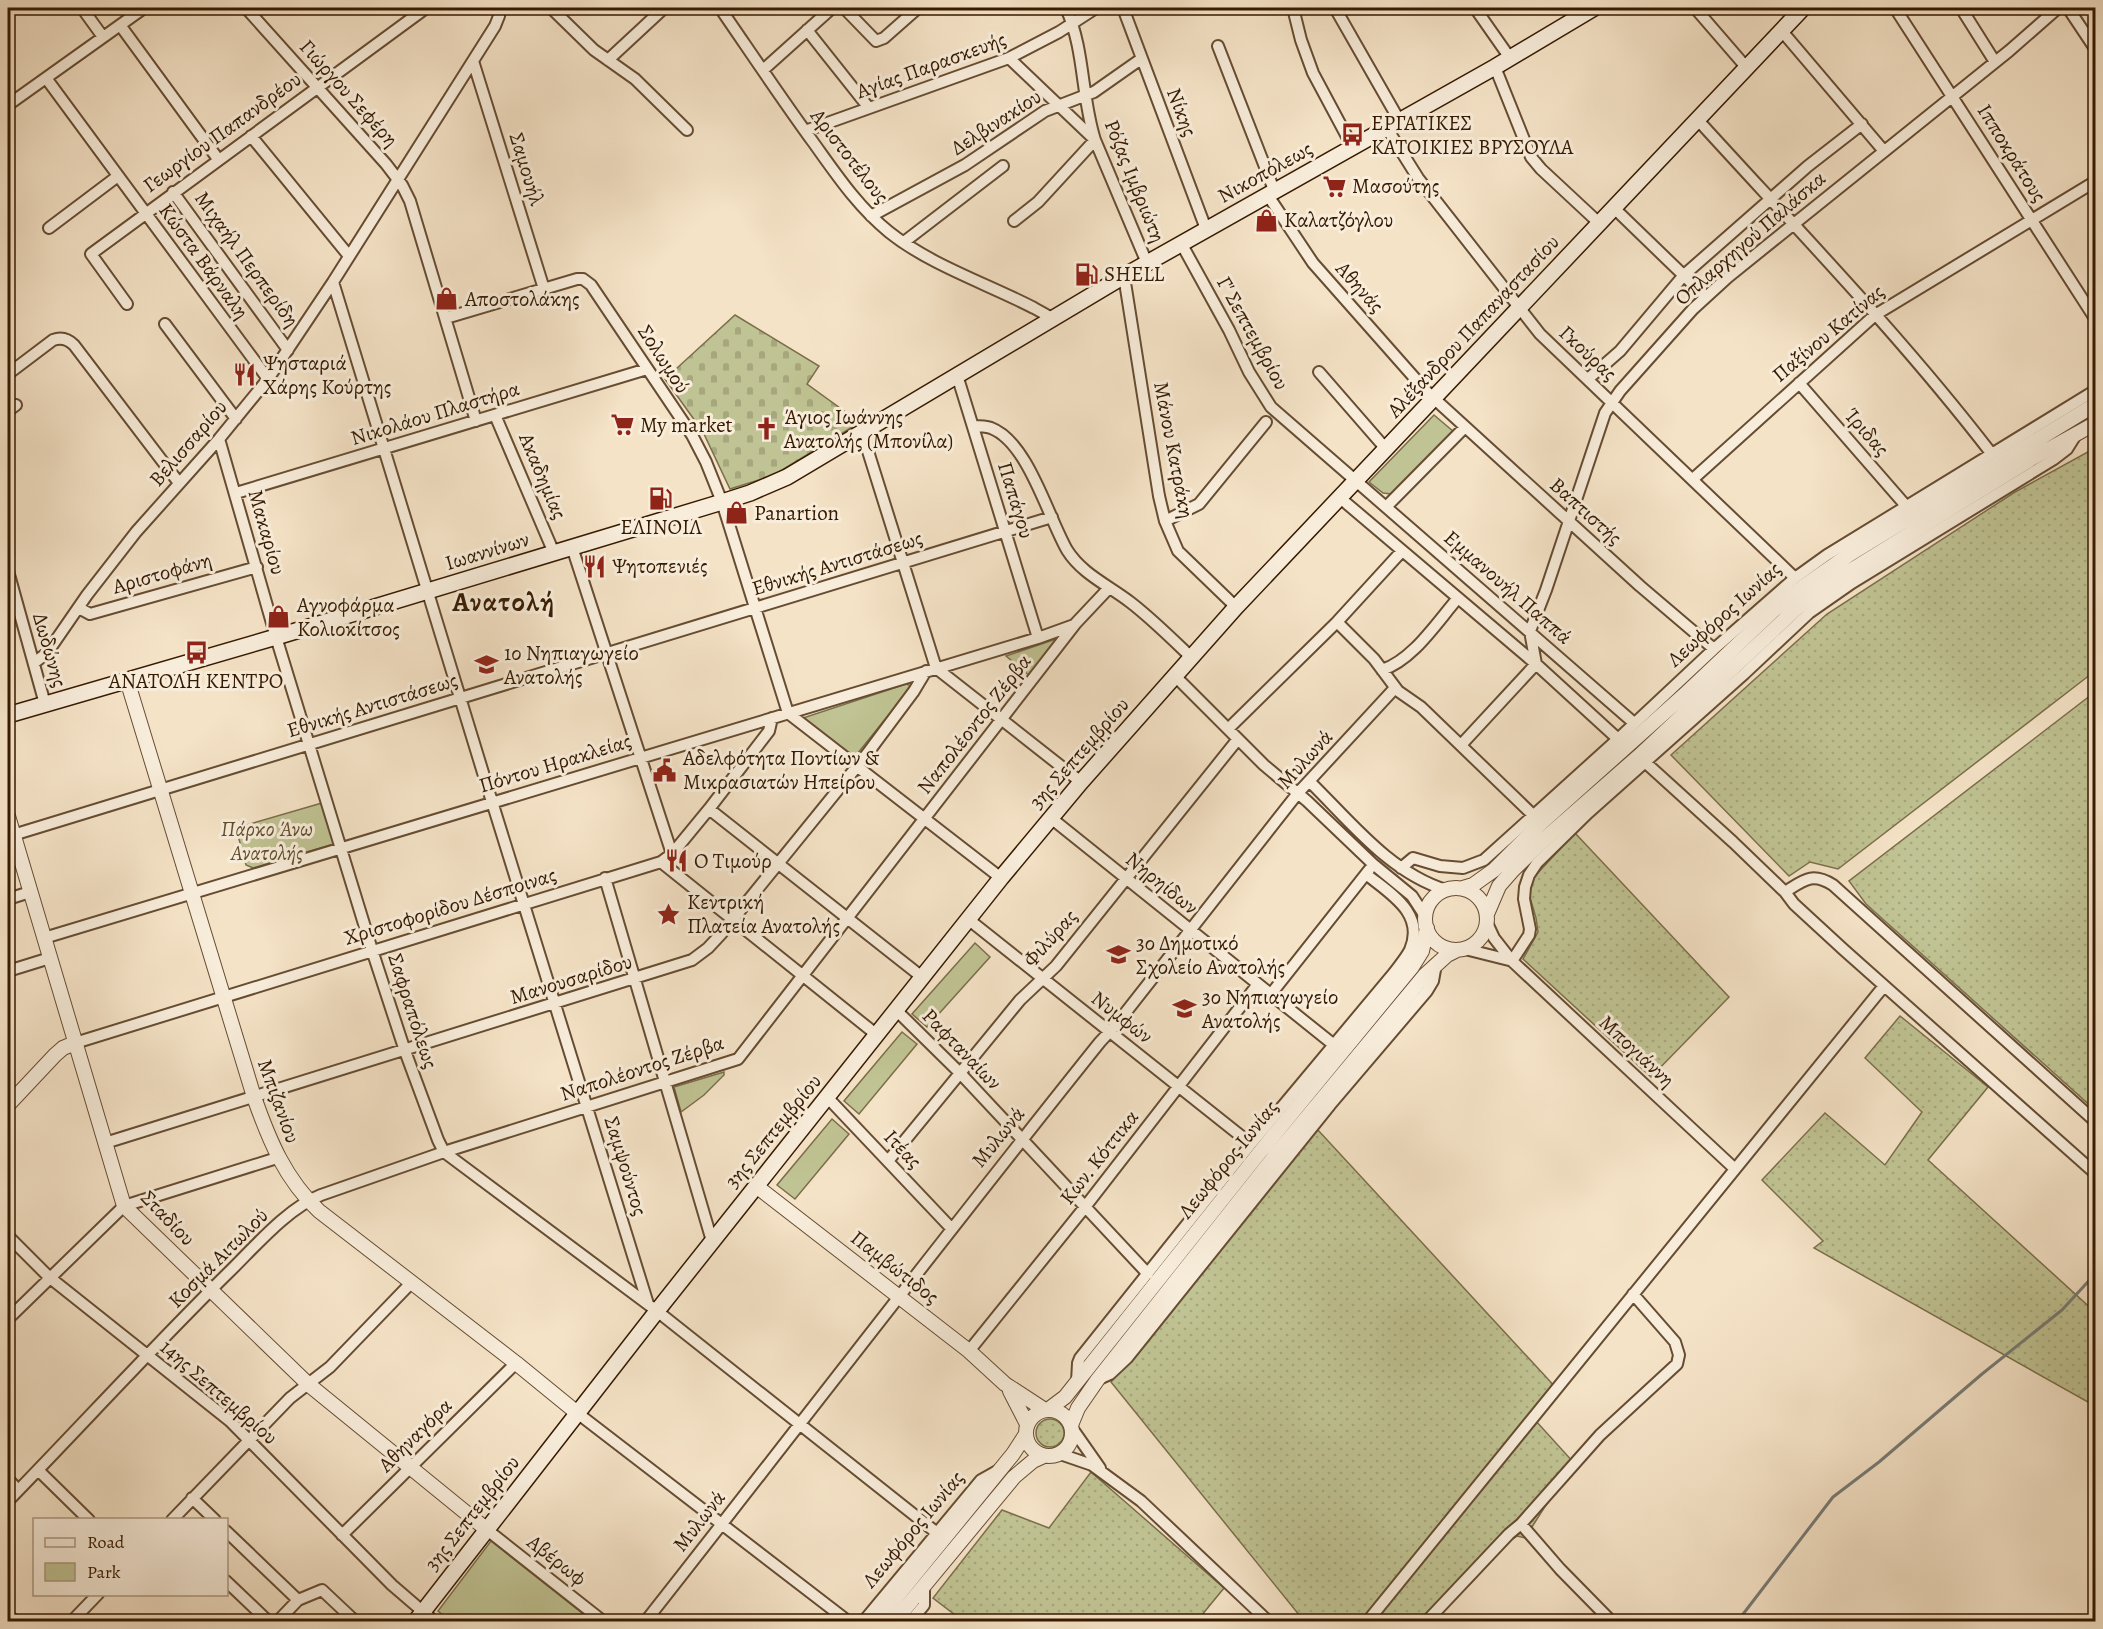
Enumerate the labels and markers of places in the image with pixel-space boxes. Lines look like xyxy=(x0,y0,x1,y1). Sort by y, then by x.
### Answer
place label: ΕΡΓΑΤΙΚΕΣ ΚΑΤΟΙΚΙΕΣ ΒΡΥΣΟΥΛΑ xyxy=(1371,109,1574,161)
bus stop icon: ΕΡΓΑΤΙΚΕΣ ΚΑΤΟΙΚΙΕΣ ΒΡΥΣΟΥΛΑ xyxy=(1340,122,1366,148)
place label: Μασούτης xyxy=(1352,172,1439,200)
supermarket icon: Μασούτης xyxy=(1321,173,1347,199)
place label: Καλατζόγλου xyxy=(1284,206,1393,234)
shop icon: Καλατζόγλου xyxy=(1253,207,1279,233)
place label: SHELL xyxy=(1104,260,1165,288)
fuel station icon: SHELL xyxy=(1073,261,1099,287)
place label: Αποστολάκης xyxy=(464,285,580,313)
shop icon: Αποστολάκης xyxy=(434,286,460,312)
place label: Ψησταριά Χάρης Κούρτης xyxy=(263,349,391,401)
restaurant icon: Ψησταριά Χάρης Κούρτης xyxy=(232,362,258,388)
place label: Άγιος Ιωάννης Ανατολής (Μπονίλα) xyxy=(783,403,953,455)
place label: My market xyxy=(640,411,733,439)
supermarket icon: My market xyxy=(609,412,635,438)
church icon: Άγιος Ιωάννης Ανατολής (Μπονίλα) xyxy=(753,416,779,442)
fuel station icon: ΕΛΙΝΟΙΛ xyxy=(648,486,674,512)
place label: Panartion xyxy=(754,499,839,527)
shop icon: Panartion xyxy=(723,500,749,526)
place label: ΕΛΙΝΟΙΛ xyxy=(620,513,702,541)
place label: Ψητοπενιές xyxy=(612,552,708,580)
restaurant icon: Ψητοπενιές xyxy=(581,553,607,579)
place label: Αγνοφάρμα Κολιοκίτσος xyxy=(296,591,400,643)
shop icon: Αγνοφάρμα Κολιοκίτσος xyxy=(266,604,292,630)
place label: 1ο Νηπιαγωγείο Ανατολής xyxy=(503,639,639,691)
bus stop icon: ΑΝΑΤΟΛΗ ΚΕΝΤΡΟ xyxy=(183,640,209,666)
school or university icon: 1ο Νηπιαγωγείο Ανατολής xyxy=(473,652,499,678)
place label: ΑΝΑΤΟΛΗ ΚΕΝΤΡΟ xyxy=(108,667,283,695)
place label: Αδελφότητα Ποντίων & Μικρασιατών Ηπείρου xyxy=(682,744,879,796)
public building icon: Αδελφότητα Ποντίων & Μικρασιατών Ηπείρου xyxy=(652,757,678,783)
place label: Ο Τιμούρ xyxy=(694,847,772,875)
restaurant icon: Ο Τιμούρ xyxy=(663,848,689,874)
place label: Κεντρική Πλατεία Ανατολής xyxy=(687,888,840,940)
place icon: Κεντρική Πλατεία Ανατολής xyxy=(656,901,682,927)
place label: 3ο Δημοτικό Σχολείο Ανατολής xyxy=(1136,929,1285,981)
school or university icon: 3ο Δημοτικό Σχολείο Ανατολής xyxy=(1105,942,1131,968)
place label: 3ο Νηπιαγωγείο Ανατολής xyxy=(1201,983,1338,1035)
school or university icon: 3ο Νηπιαγωγείο Ανατολής xyxy=(1171,996,1197,1022)

